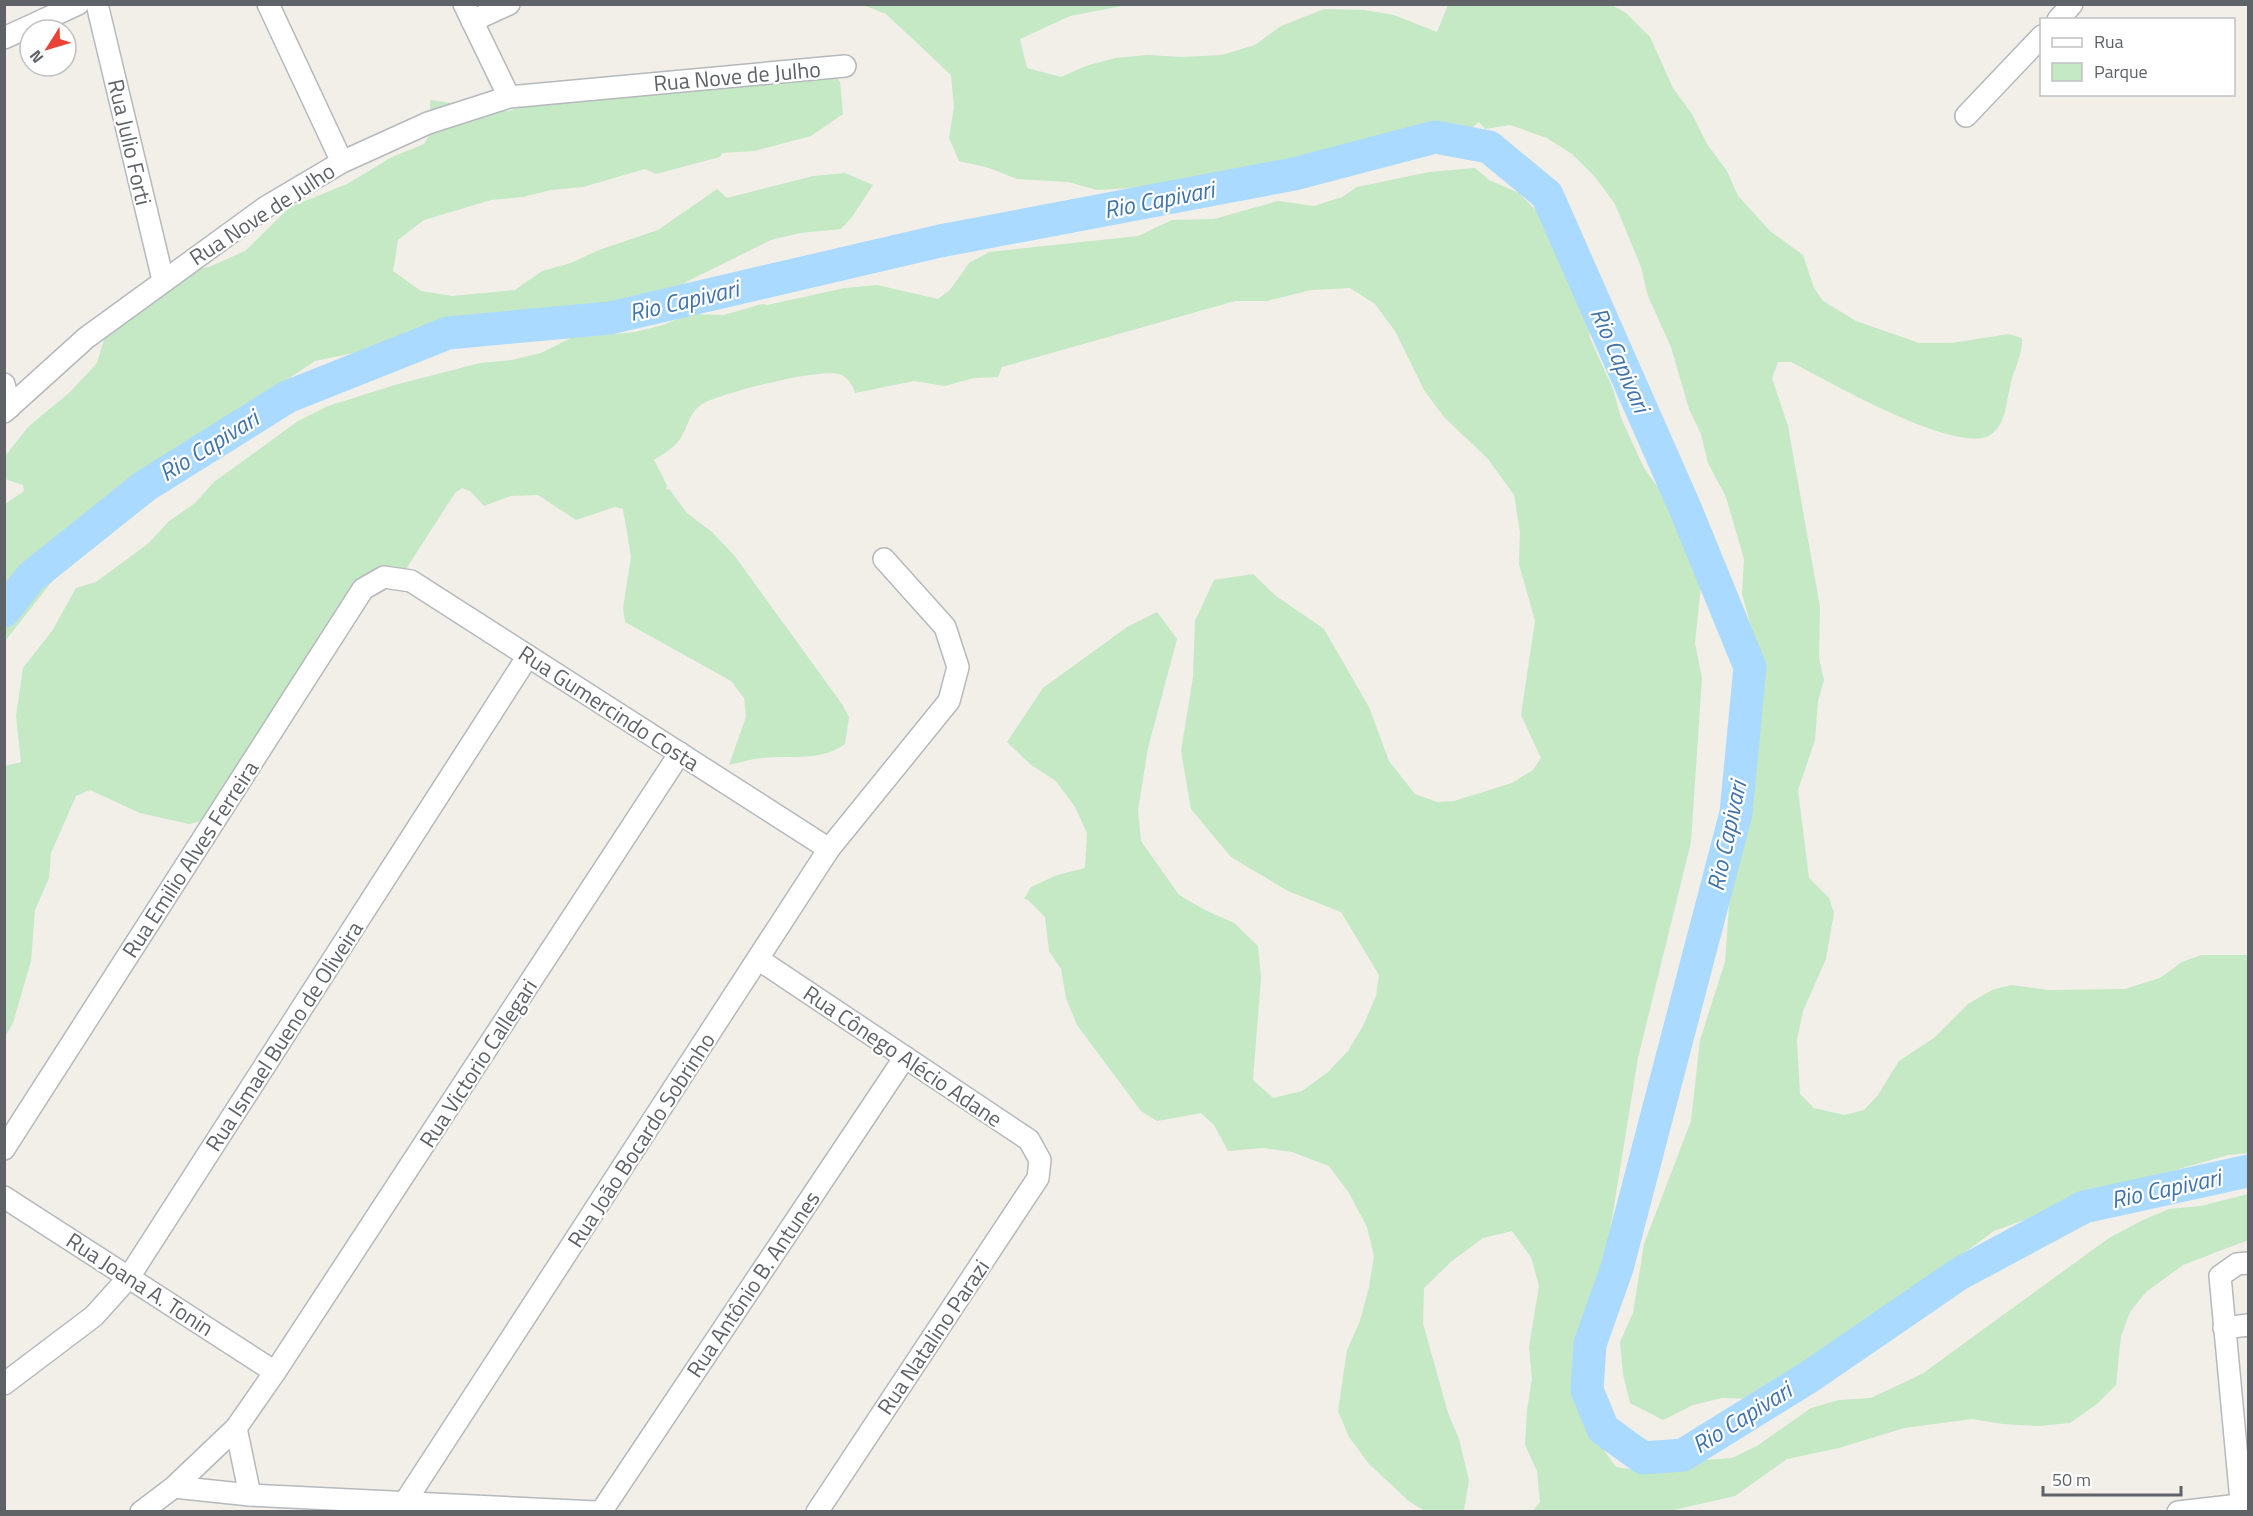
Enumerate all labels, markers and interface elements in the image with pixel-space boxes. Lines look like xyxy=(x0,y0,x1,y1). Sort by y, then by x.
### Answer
north arrow xyxy=(18,18,78,78)
legend xyxy=(2040,18,2235,96)
text: Rua xyxy=(2094,28,2124,55)
text: N xyxy=(23,45,49,69)
street label: Rua Nove de Julho xyxy=(652,52,822,100)
text: Parque xyxy=(2094,58,2148,85)
street label: Rua Julio Forti xyxy=(99,76,161,208)
street label: Rua Nove de Julho xyxy=(182,154,342,274)
water label: Rio Capivari xyxy=(1101,170,1220,227)
water label: Rio Capivari xyxy=(625,269,745,330)
water label: Rio Capivari xyxy=(1582,301,1661,421)
water label: Rio Capivari xyxy=(152,399,268,490)
street label: Rua Gumercindo Costa xyxy=(512,637,706,779)
street label: Rua Emilio Alves Ferreira xyxy=(113,754,267,964)
water label: Rio Capivari xyxy=(1697,775,1756,894)
street label: Rua Ismael Bueno de Oliveira xyxy=(197,914,371,1158)
street label: Rua Victorio Callegari xyxy=(411,972,545,1154)
street label: Rua Cônego Alécio Adane xyxy=(797,977,1009,1135)
street label: Rua João Bocardo Sobrinho xyxy=(559,1026,723,1254)
water label: Rio Capivari xyxy=(2108,1158,2227,1217)
street label: Rua Antônio B. Antunes xyxy=(678,1184,828,1384)
street label: Rua Joana A. Tonin xyxy=(59,1223,221,1345)
street label: Rua Natalino Parazi xyxy=(868,1252,998,1422)
water label: Rio Capivari xyxy=(1685,1371,1801,1462)
scale bar xyxy=(2043,1459,2181,1497)
text: 50 m xyxy=(2052,1466,2091,1493)

